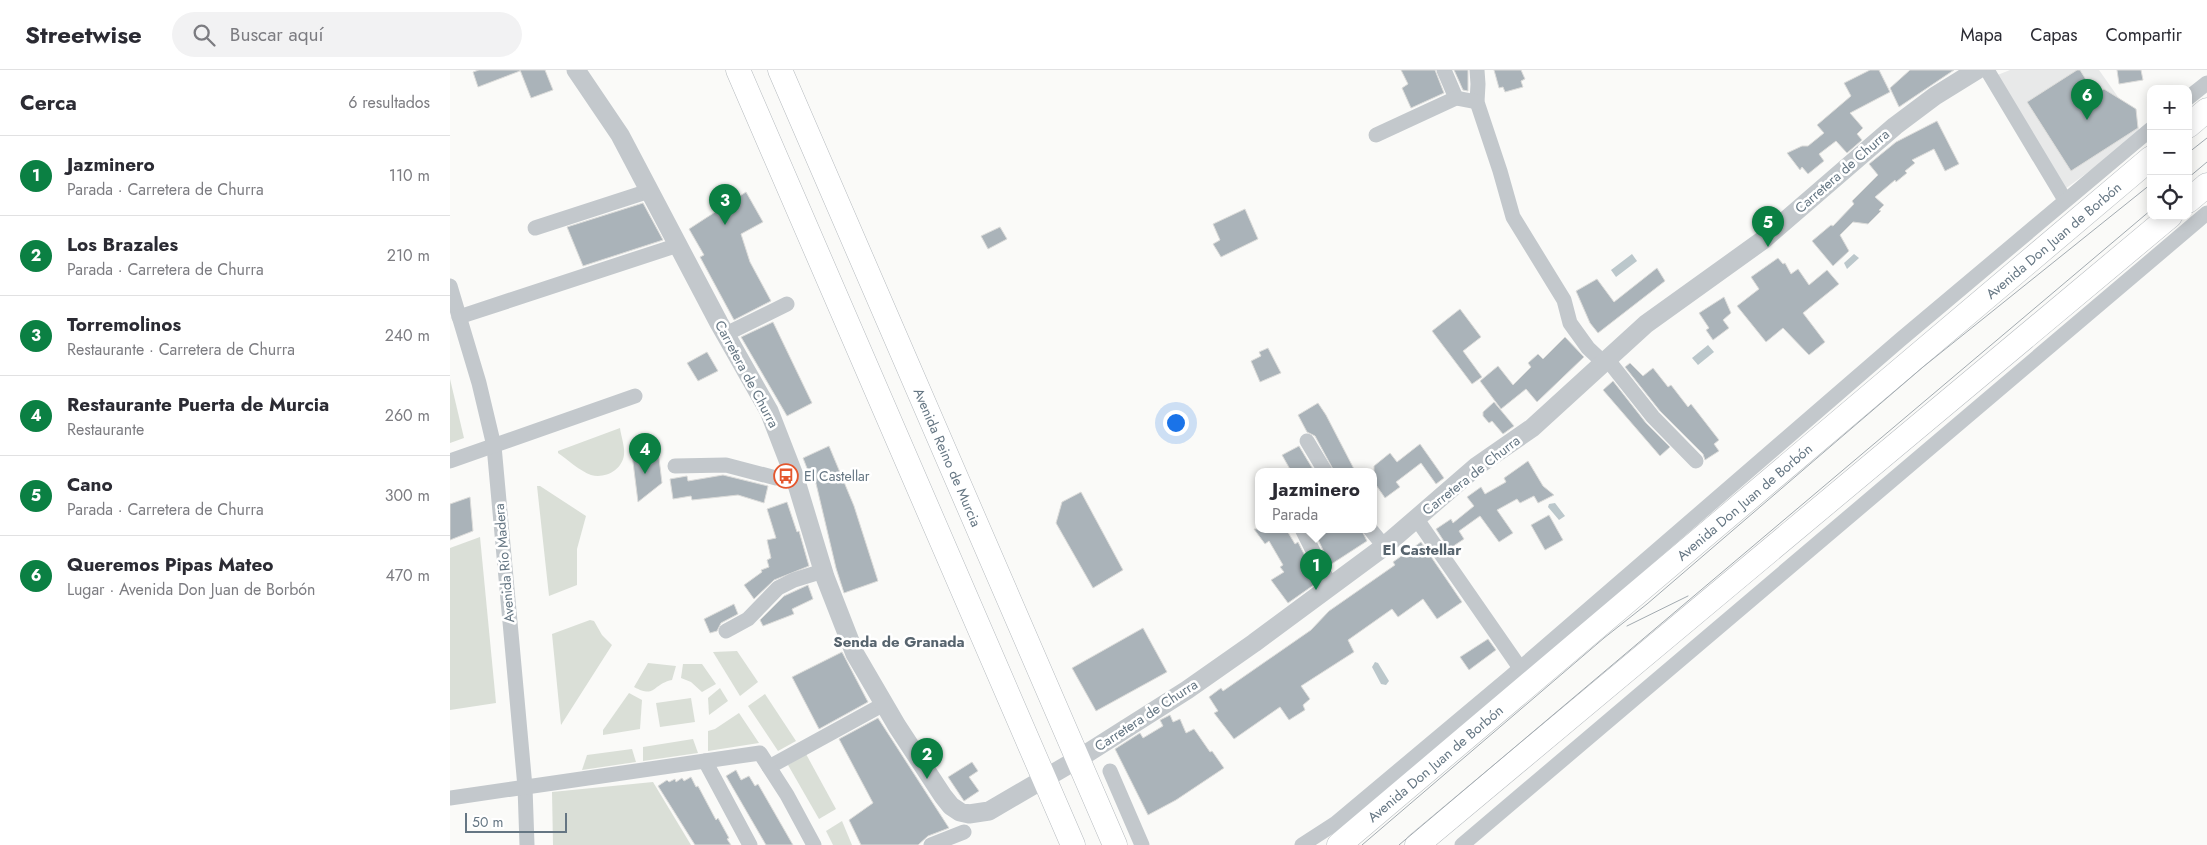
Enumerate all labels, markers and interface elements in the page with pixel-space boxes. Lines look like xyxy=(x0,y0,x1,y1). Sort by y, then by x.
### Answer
search box xyxy=(172,12,522,57)
text: Streetwise xyxy=(25,17,142,52)
icon: search xyxy=(190,21,218,49)
text: Buscar aquí xyxy=(230,21,323,48)
text: Mapa xyxy=(1960,22,2002,48)
text: Capas xyxy=(2030,22,2078,48)
text: Compartir xyxy=(2106,22,2182,48)
pin: 6 xyxy=(2071,79,2103,120)
map controls xyxy=(2147,85,2192,220)
button: + xyxy=(2147,85,2192,130)
text: Cerca xyxy=(20,88,77,118)
text: 6 resultados xyxy=(348,91,430,114)
street label: Carretera de Churra xyxy=(1790,124,1894,218)
button: − xyxy=(2147,130,2192,175)
text: Jazminero xyxy=(67,151,155,178)
text: 1 xyxy=(32,164,40,187)
text: 110 m xyxy=(389,164,430,187)
button: locate xyxy=(2147,175,2192,220)
street label: Avenida Don Juan de Borbón xyxy=(1981,177,2126,304)
text: Parada · Carretera de Churra xyxy=(67,178,264,201)
pin: 3 xyxy=(709,184,741,225)
pin: 5 xyxy=(1752,206,1784,247)
text: Los Brazales xyxy=(67,231,178,258)
text: 2 xyxy=(31,244,41,267)
text: 210 m xyxy=(387,244,430,267)
text: Parada · Carretera de Churra xyxy=(67,258,264,281)
text: Torremolinos xyxy=(67,311,181,338)
street label: Carretera de Churra xyxy=(710,317,784,431)
text: 3 xyxy=(31,324,41,347)
text: 240 m xyxy=(385,324,430,347)
text: Restaurante · Carretera de Churra xyxy=(67,338,295,361)
street label: Avenida Reino de Murcia xyxy=(909,385,986,530)
text: Restaurante Puerta de Murcia xyxy=(67,391,329,418)
text: 4 xyxy=(30,404,42,427)
text: 260 m xyxy=(385,404,430,427)
your location xyxy=(1163,410,1189,436)
text: Restaurante xyxy=(67,418,144,441)
street label: Carretera de Churra xyxy=(1418,430,1524,520)
pin: 4 xyxy=(629,433,661,474)
street label: Avenida Don Juan de Borbón xyxy=(1672,439,1817,565)
bus stop icon: El Castellar xyxy=(773,463,799,489)
place label: El Castellar xyxy=(804,466,870,486)
popup xyxy=(1255,468,1377,533)
text: Cano xyxy=(67,471,113,498)
text: Jazminero xyxy=(1272,476,1360,503)
text: 5 xyxy=(31,484,41,507)
text: 300 m xyxy=(385,484,430,507)
text: Parada · Carretera de Churra xyxy=(67,498,264,521)
street label: Avenida Río Madera xyxy=(489,502,519,624)
text: Parada xyxy=(1272,503,1318,526)
district label: El Castellar xyxy=(1383,539,1462,561)
pin: 1 xyxy=(1300,549,1332,590)
text: Queremos Pipas Mateo xyxy=(67,551,274,578)
text: 6 xyxy=(31,564,41,587)
text: 470 m xyxy=(385,564,430,587)
text: Lugar · Avenida Don Juan de Borbón xyxy=(67,578,315,601)
district label: Senda de Granada xyxy=(833,631,965,653)
street label: Carretera de Churra xyxy=(1091,674,1201,756)
street label: Avenida Don Juan de Borbón xyxy=(1363,700,1507,827)
pin: 2 xyxy=(911,738,943,779)
scale bar xyxy=(465,810,568,833)
text: 50 m xyxy=(472,812,503,832)

